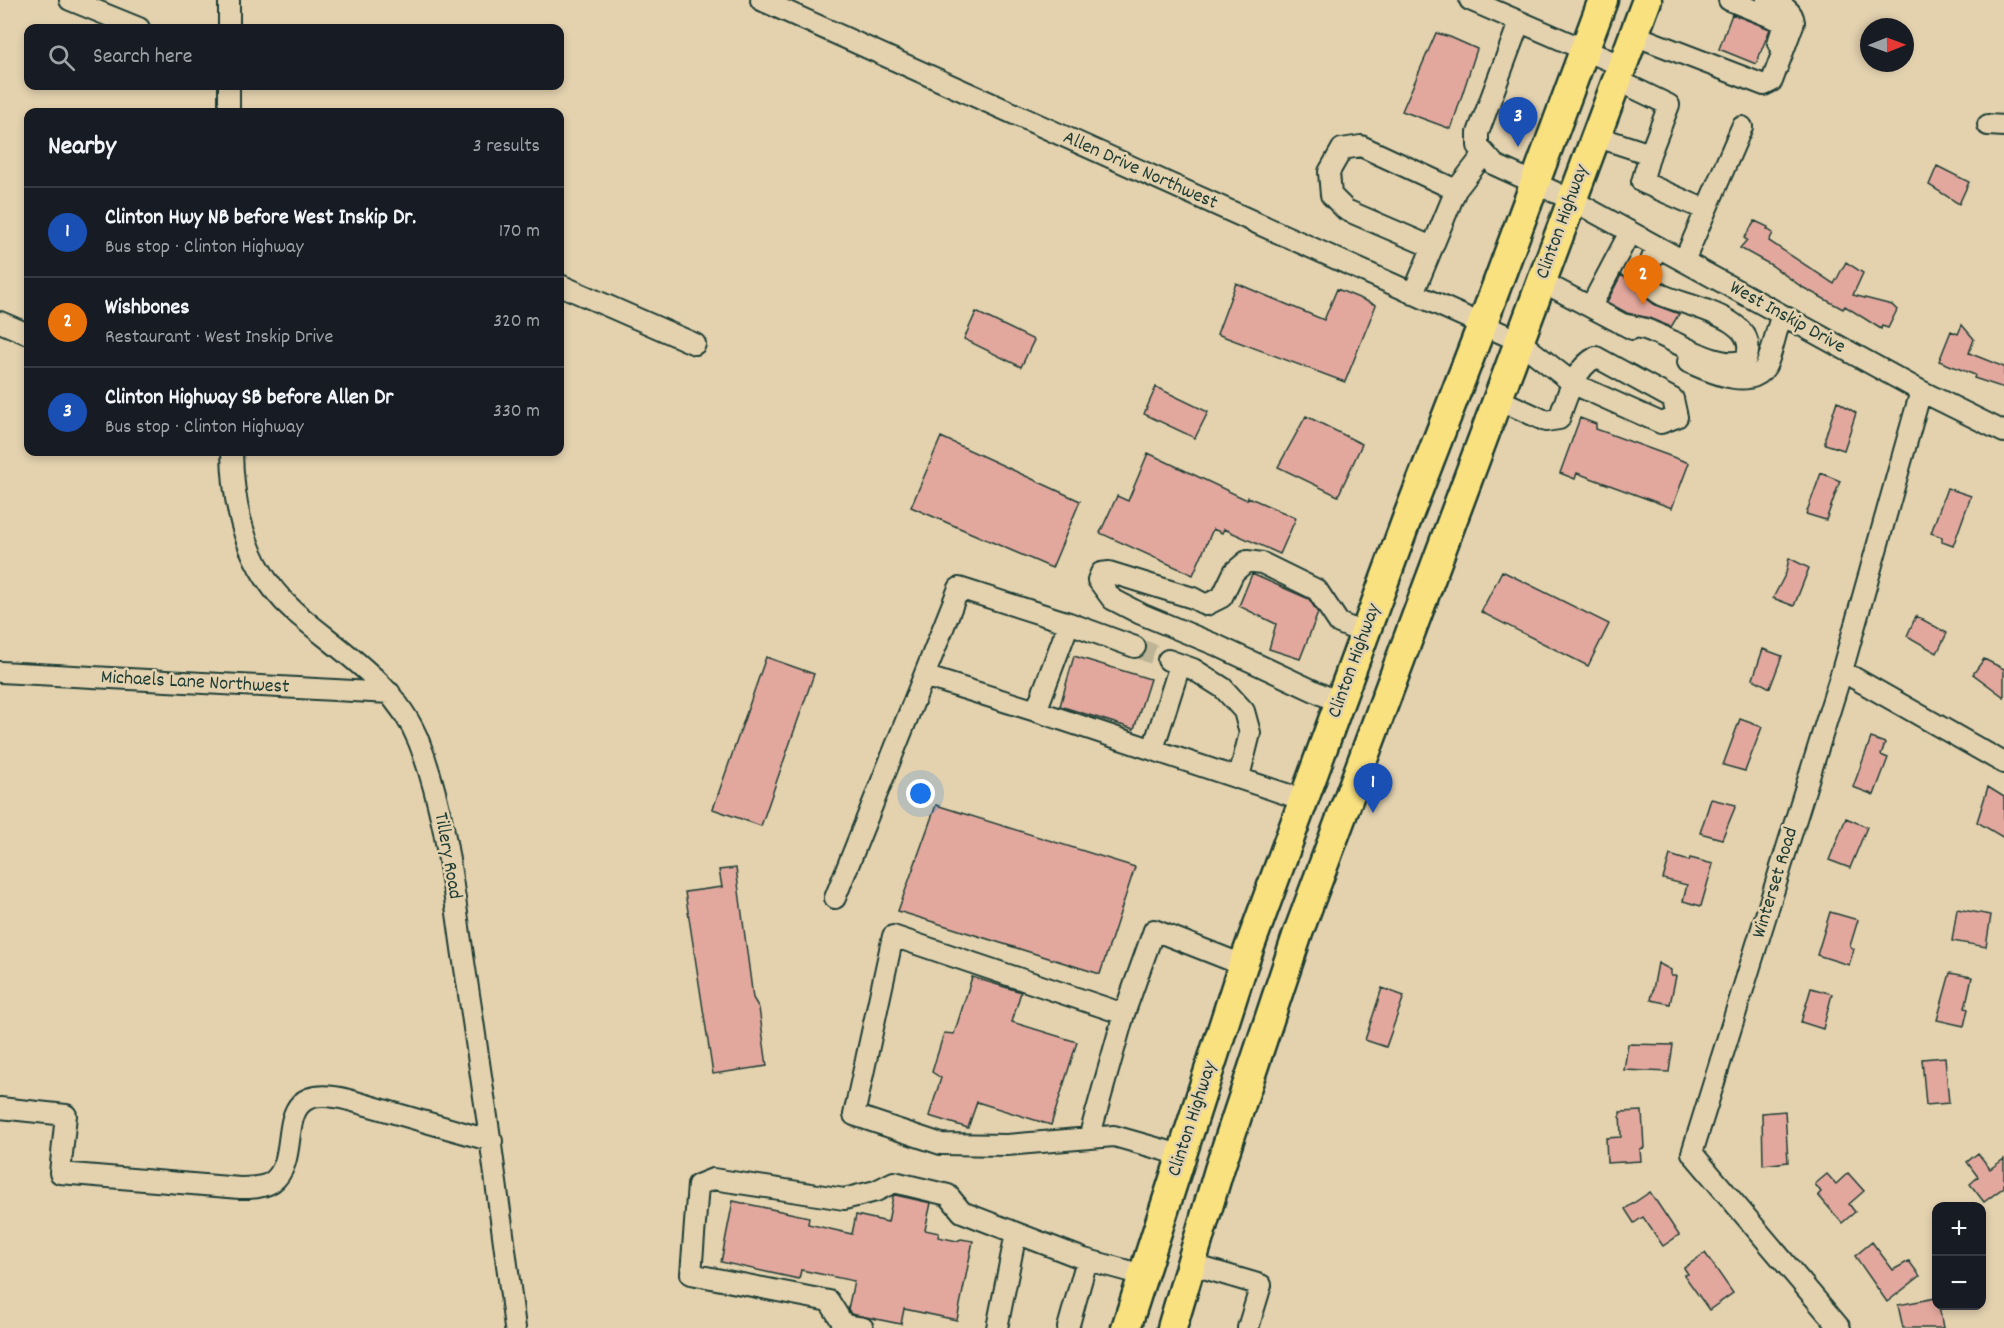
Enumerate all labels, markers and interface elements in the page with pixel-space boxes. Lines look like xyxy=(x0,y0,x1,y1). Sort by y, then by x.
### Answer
north arrow xyxy=(1860,18,1914,72)
search box xyxy=(24,24,564,90)
icon: search xyxy=(45,41,78,74)
text: Search here xyxy=(93,42,192,73)
pin: 3 xyxy=(1498,98,1538,147)
street label: Allen Drive Northwest xyxy=(1058,124,1222,218)
text: Nearby xyxy=(48,129,116,166)
text: 3 results xyxy=(473,133,540,161)
street label: Clinton Highway xyxy=(1529,160,1597,283)
text: Clinton Hwy NB before West Inskip Dr. xyxy=(105,203,416,234)
text: 1 xyxy=(65,218,70,246)
text: 170 m xyxy=(499,218,540,246)
text: Bus stop · Clinton Highway xyxy=(105,234,304,262)
pin: 2 xyxy=(1624,256,1662,305)
street label: West Inskip Drive xyxy=(1724,275,1850,362)
text: Wishbones xyxy=(105,293,189,324)
text: 2 xyxy=(63,308,72,336)
text: 320 m xyxy=(493,308,540,336)
text: Restaurant · West Inskip Drive xyxy=(105,324,333,352)
text: Clinton Highway SB before Allen Dr xyxy=(105,383,394,414)
text: 3 xyxy=(63,398,72,426)
text: 330 m xyxy=(493,398,540,426)
text: Bus stop · Clinton Highway xyxy=(105,414,304,442)
street label: Clinton Highway xyxy=(1321,599,1389,722)
street label: Michaels Lane Northwest xyxy=(100,664,290,702)
pin: 1 xyxy=(1354,764,1392,813)
your location xyxy=(906,779,935,808)
street label: Tillery Road xyxy=(426,810,468,902)
street label: Winterset Road xyxy=(1746,824,1806,942)
street label: Clinton Highway xyxy=(1161,1057,1225,1180)
map controls xyxy=(1932,1202,1986,1310)
button: + xyxy=(1932,1202,1986,1256)
button: − xyxy=(1932,1256,1986,1310)

